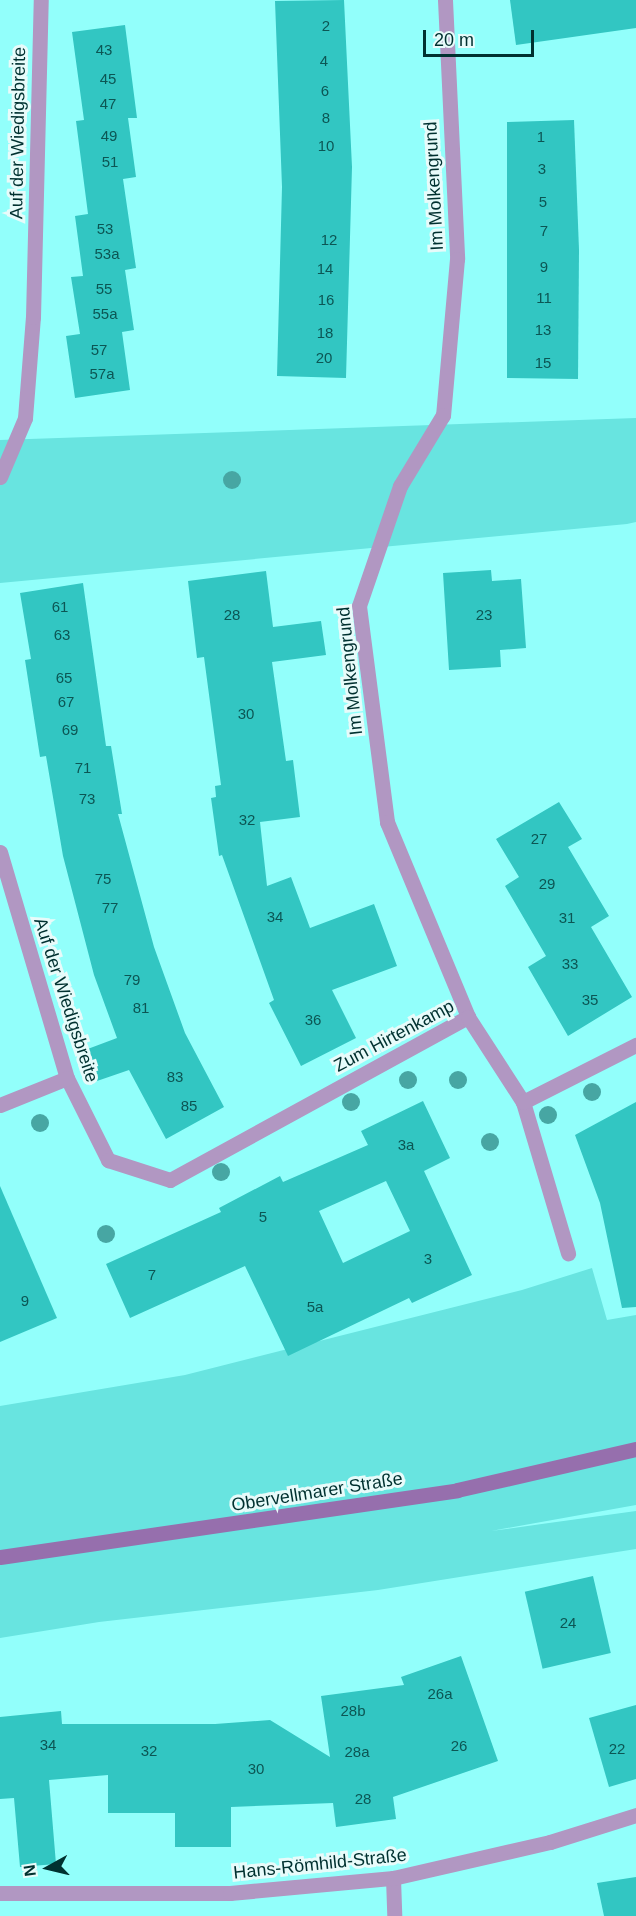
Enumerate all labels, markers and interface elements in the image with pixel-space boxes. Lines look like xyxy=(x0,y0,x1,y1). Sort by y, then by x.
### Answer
house number: 2 xyxy=(322,17,330,35)
scale bar xyxy=(426,18,537,56)
text: 20 m xyxy=(434,30,474,50)
house number: 43 xyxy=(96,41,112,59)
street label: Auf der Wiedigsbreite xyxy=(6,47,30,219)
house number: 4 xyxy=(320,52,328,70)
house number: 45 xyxy=(100,70,116,88)
house number: 6 xyxy=(321,82,329,100)
house number: 47 xyxy=(100,95,116,113)
house number: 8 xyxy=(322,109,330,127)
street label: Im Molkengrund xyxy=(420,121,448,251)
house number: 49 xyxy=(101,127,117,145)
house number: 1 xyxy=(537,128,545,146)
house number: 10 xyxy=(318,137,334,155)
house number: 51 xyxy=(102,153,118,171)
house number: 3 xyxy=(538,160,546,178)
house number: 5 xyxy=(539,193,547,211)
house number: 53 xyxy=(97,220,113,238)
house number: 7 xyxy=(540,222,548,240)
house number: 12 xyxy=(321,231,337,249)
house number: 53a xyxy=(94,245,120,263)
house number: 9 xyxy=(540,258,548,276)
house number: 14 xyxy=(317,260,333,278)
house number: 55 xyxy=(96,280,112,298)
house number: 11 xyxy=(536,289,552,307)
house number: 16 xyxy=(318,291,334,309)
house number: 55a xyxy=(92,305,118,323)
house number: 13 xyxy=(535,321,551,339)
house number: 18 xyxy=(317,324,333,342)
house number: 57 xyxy=(91,341,107,359)
house number: 20 xyxy=(316,349,332,367)
house number: 15 xyxy=(535,354,551,372)
house number: 57a xyxy=(89,365,115,383)
house number: 61 xyxy=(52,598,68,616)
house number: 28 xyxy=(224,606,240,624)
street label: Im Molkengrund xyxy=(333,606,367,736)
house number: 23 xyxy=(476,606,492,624)
house number: 63 xyxy=(54,626,70,644)
house number: 65 xyxy=(56,669,72,687)
house number: 67 xyxy=(58,693,74,711)
house number: 30 xyxy=(238,705,254,723)
house number: 69 xyxy=(62,721,78,739)
house number: 71 xyxy=(75,759,91,777)
house number: 73 xyxy=(79,790,95,808)
house number: 32 xyxy=(239,811,255,829)
house number: 27 xyxy=(531,830,547,848)
house number: 75 xyxy=(95,870,111,888)
house number: 29 xyxy=(539,875,555,893)
house number: 77 xyxy=(102,899,118,917)
house number: 34 xyxy=(267,908,283,926)
house number: 31 xyxy=(559,909,575,927)
street label: Auf der Wiedigsbreite xyxy=(29,915,103,1085)
house number: 33 xyxy=(562,955,578,973)
house number: 79 xyxy=(124,971,140,989)
house number: 35 xyxy=(582,991,598,1009)
street label: Zum Hirtenkamp xyxy=(330,995,458,1077)
house number: 81 xyxy=(133,999,149,1017)
house number: 36 xyxy=(305,1011,321,1029)
house number: 83 xyxy=(167,1068,183,1086)
house number: 85 xyxy=(181,1097,197,1115)
house number: 3a xyxy=(398,1136,414,1154)
house number: 5 xyxy=(259,1208,267,1226)
house number: 3 xyxy=(424,1250,432,1268)
house number: 7 xyxy=(148,1266,156,1284)
house number: 9 xyxy=(21,1292,29,1310)
house number: 5a xyxy=(307,1298,323,1316)
street label: Obervellmarer Straße xyxy=(230,1468,404,1516)
house number: 24 xyxy=(560,1614,576,1632)
house number: 26a xyxy=(427,1685,453,1703)
house number: 28b xyxy=(340,1702,366,1720)
house number: 34 xyxy=(40,1736,56,1754)
house number: 26 xyxy=(451,1737,467,1755)
house number: 22 xyxy=(609,1740,625,1758)
house number: 32 xyxy=(141,1742,157,1760)
house number: 28a xyxy=(344,1743,370,1761)
house number: 30 xyxy=(248,1760,264,1778)
house number: 28 xyxy=(355,1790,371,1808)
north arrow xyxy=(18,1838,78,1898)
street label: Hans-Römhild-Straße xyxy=(232,1844,408,1884)
text: N xyxy=(20,1864,39,1877)

